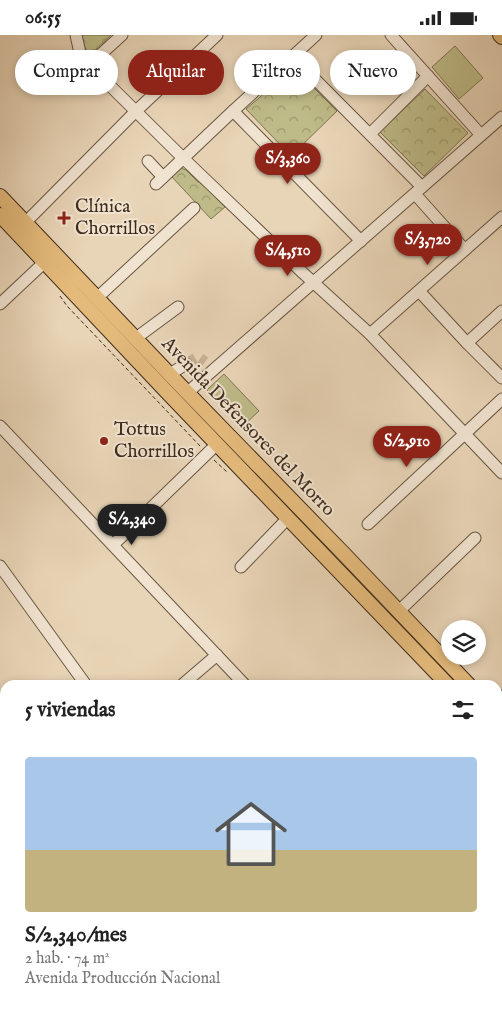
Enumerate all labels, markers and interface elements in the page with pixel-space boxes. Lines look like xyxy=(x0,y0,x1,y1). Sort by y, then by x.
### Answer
text: 06:55 xyxy=(25,6,61,30)
chip: Comprar xyxy=(15,50,118,95)
chip: Alquilar xyxy=(128,50,224,95)
chip: Filtros xyxy=(234,50,320,95)
chip: Nuevo xyxy=(330,50,416,95)
pin: S/3,360 xyxy=(242,143,334,185)
text: S/3,360 xyxy=(266,149,310,169)
place label: Clínica Chorrillos xyxy=(75,195,155,241)
marker: Clínica Chorrillos xyxy=(57,211,71,225)
pin: S/3,720 xyxy=(382,223,474,266)
text: S/3,720 xyxy=(405,230,451,250)
pin: S/4,510 xyxy=(242,235,334,277)
text: S/4,510 xyxy=(265,241,311,261)
street label: Avenida Defensores del Morro xyxy=(155,331,340,522)
place label: Tottus Chorrillos xyxy=(114,418,194,464)
pin: S/2,910 xyxy=(361,425,453,468)
text: S/2,910 xyxy=(384,432,430,452)
marker: Tottus Chorrillos xyxy=(98,435,110,447)
pin: S/2,340 xyxy=(86,503,178,546)
text: S/2,340 xyxy=(109,510,156,530)
map controls xyxy=(441,620,486,665)
button: layers xyxy=(441,620,486,665)
icon: filters xyxy=(449,696,477,724)
text: 5 viviendas xyxy=(25,697,115,724)
icon: home xyxy=(206,789,296,879)
text: S/2,340/mes xyxy=(25,922,127,949)
text: 2 hab. · 74 m² xyxy=(25,949,110,969)
text: Avenida Producción Nacional xyxy=(25,969,220,989)

